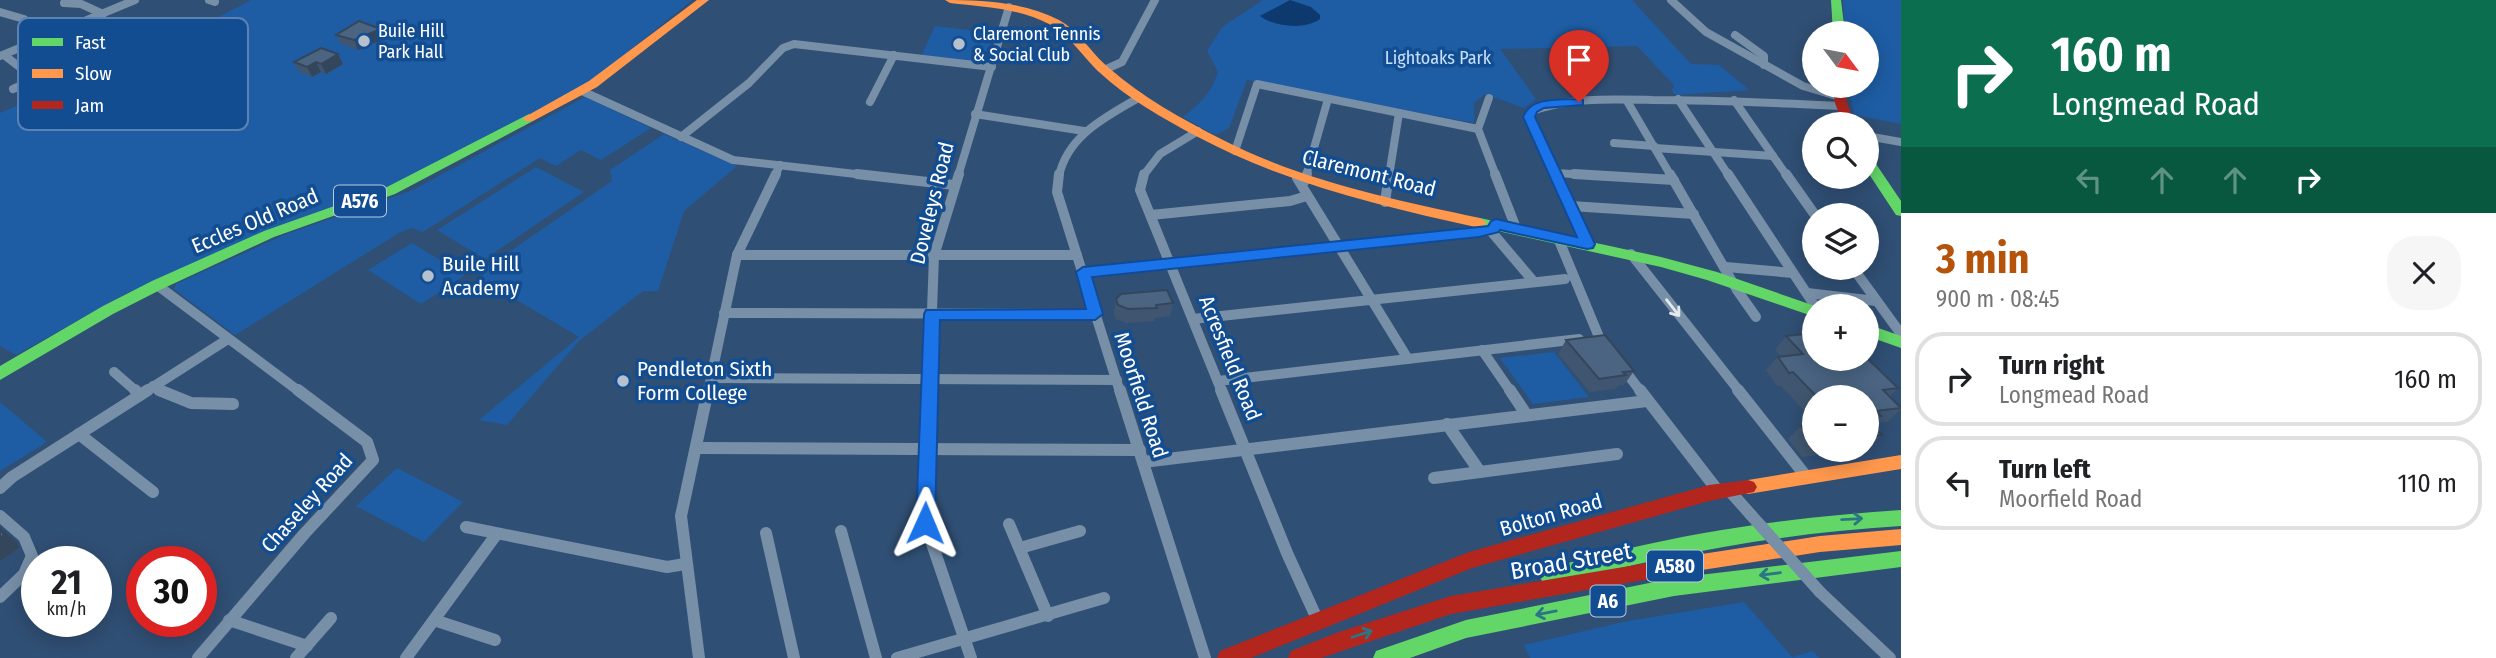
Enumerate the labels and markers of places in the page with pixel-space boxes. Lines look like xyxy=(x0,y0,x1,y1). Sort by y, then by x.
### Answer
place label: Buile Hill Park Hall xyxy=(378,20,445,63)
place label: Claremont Tennis & Social Club xyxy=(973,23,1101,66)
pin xyxy=(1549,30,1609,102)
marker: Buile Hill Park Hall xyxy=(356,33,372,49)
marker: Claremont Tennis & Social Club xyxy=(951,36,967,52)
place label: Buile Hill Academy xyxy=(442,251,520,301)
marker: Buile Hill Academy xyxy=(420,268,436,284)
place label: Pendleton Sixth Form College xyxy=(637,356,772,406)
marker: Pendleton Sixth Form College xyxy=(615,373,631,389)

